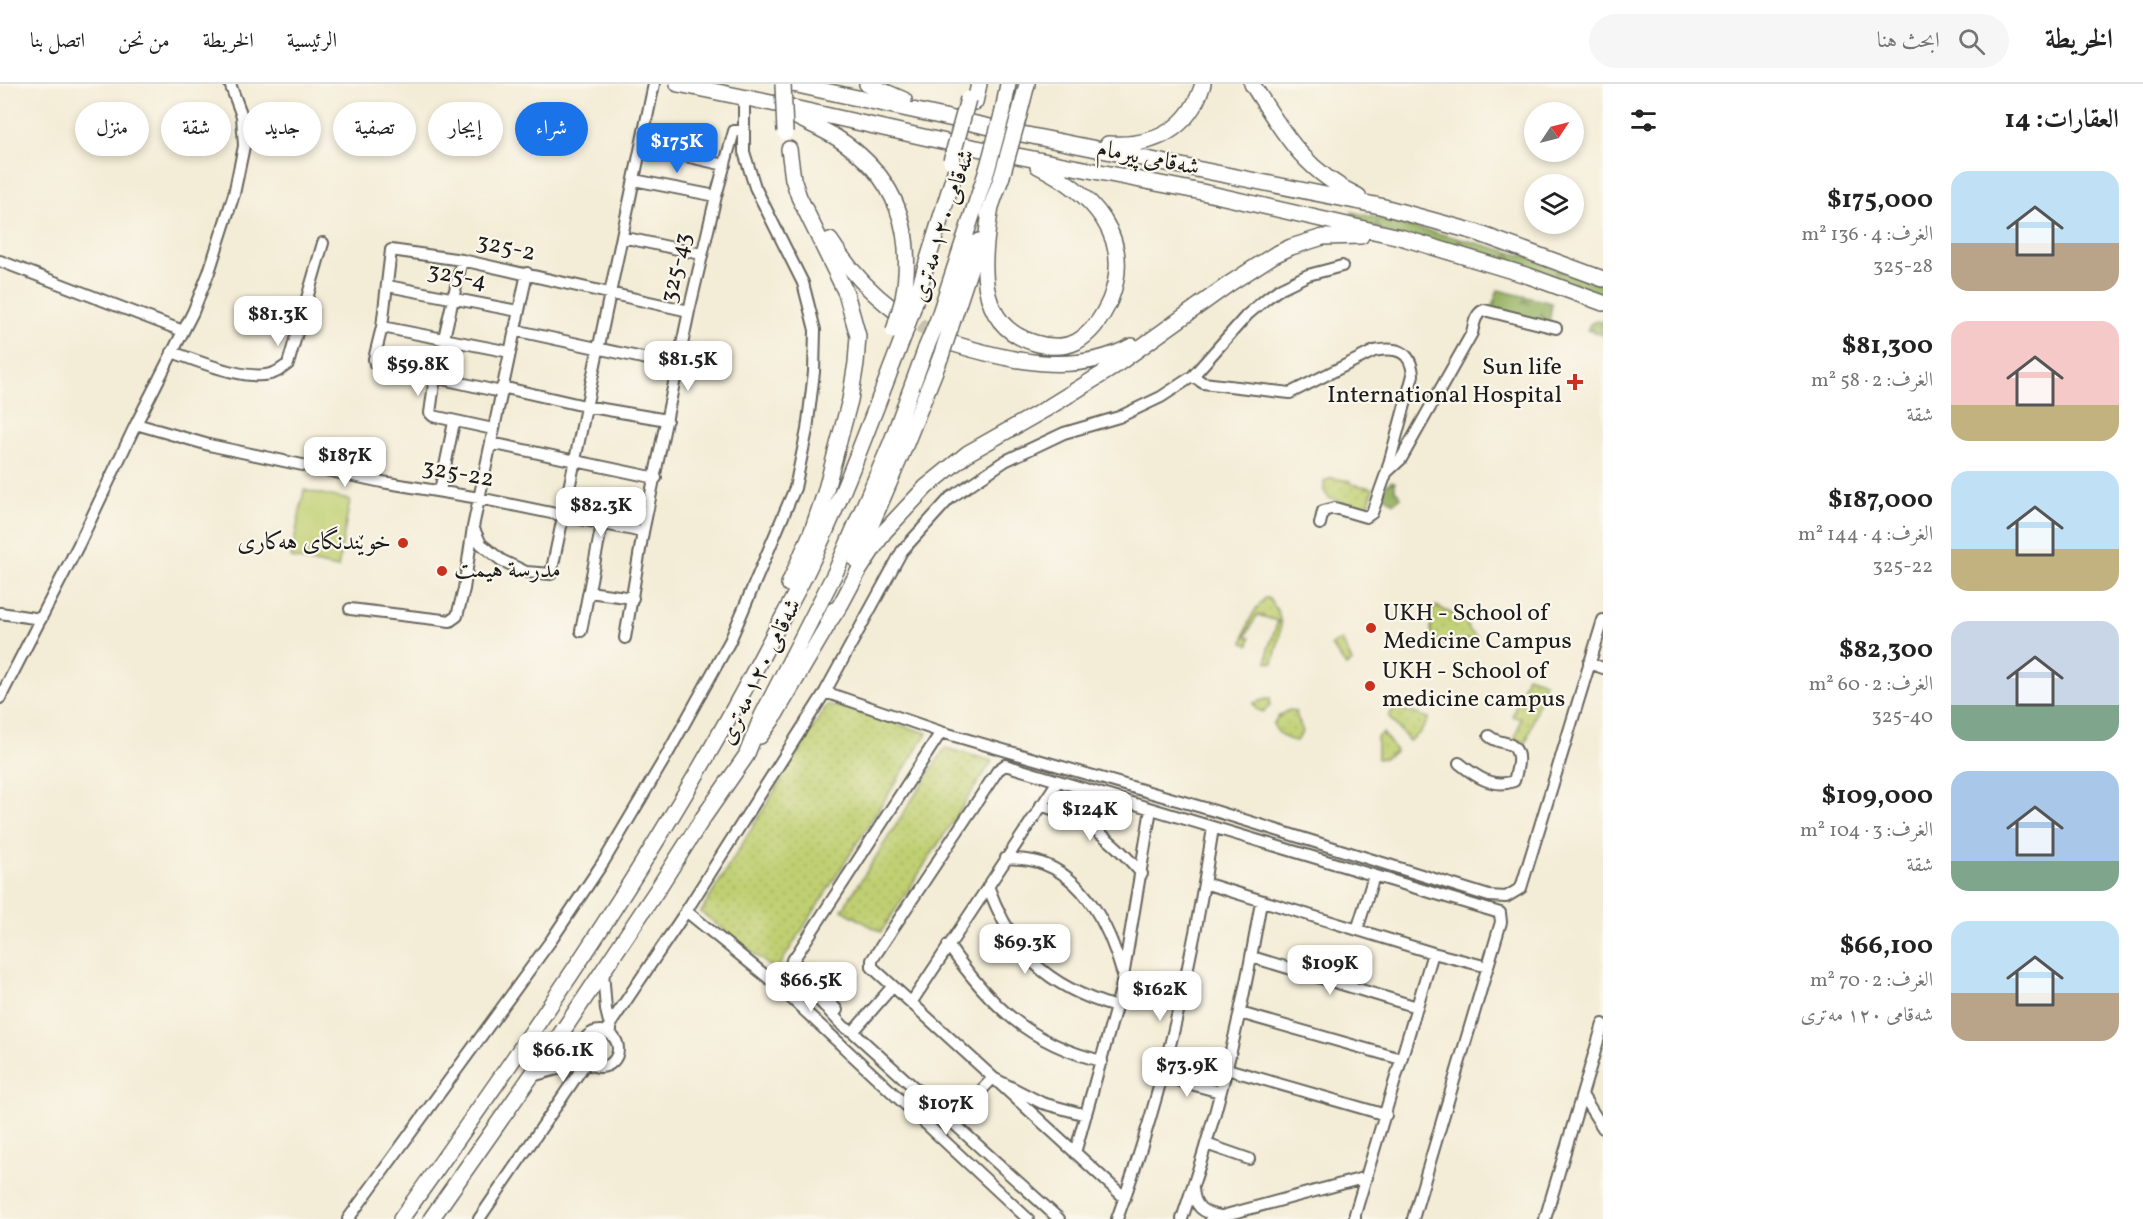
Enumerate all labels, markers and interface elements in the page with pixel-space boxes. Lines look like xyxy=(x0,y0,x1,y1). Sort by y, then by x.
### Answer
search box xyxy=(1589,14,2009,68)
text: الخريطة xyxy=(2045,21,2113,60)
icon: search xyxy=(1955,25,1988,58)
text: ابحث هنا xyxy=(1877,26,1940,57)
text: اتصل بنا xyxy=(30,27,85,56)
text: من نحن xyxy=(118,27,170,56)
text: الخريطة xyxy=(203,27,254,56)
text: الرئيسية xyxy=(287,27,337,56)
chip: منزل xyxy=(75,102,149,156)
chip: شقة xyxy=(161,102,231,156)
chip: جديد xyxy=(243,102,321,156)
chip: تصفية xyxy=(333,102,416,156)
chip: إيجار xyxy=(428,102,503,156)
chip: شراء xyxy=(515,102,588,156)
north arrow xyxy=(1524,102,1584,162)
map controls xyxy=(1524,102,1584,234)
text: العقارات: 14 xyxy=(2005,102,2119,138)
icon: filters xyxy=(1627,104,1660,137)
pin: $175K xyxy=(635,123,719,174)
text: $175K xyxy=(651,128,703,156)
street label: شەقامی پیرمام xyxy=(1093,132,1202,188)
street label: شەقامی ١٢٠ مەتری xyxy=(903,145,985,307)
button: layers xyxy=(1524,174,1584,234)
text: $175,000 xyxy=(1827,182,1933,218)
icon: home xyxy=(1999,195,2071,267)
text: الغرف: 4 · 136 m² xyxy=(1801,221,1933,249)
street label: 325-2 xyxy=(473,225,539,271)
street label: 325-43 xyxy=(652,229,702,307)
text: 325-28 xyxy=(1873,253,1933,281)
street label: 325-4 xyxy=(424,255,490,299)
pin: $81.3K xyxy=(229,296,327,347)
text: $81.3K xyxy=(248,301,308,329)
text: $81,300 xyxy=(1842,328,1933,364)
pin: $81.5K xyxy=(639,341,737,392)
icon: home xyxy=(1999,345,2071,417)
pin: $59.8K xyxy=(369,346,467,397)
text: $81.5K xyxy=(658,346,718,374)
text: $59.8K xyxy=(387,351,449,379)
place label: Sun life International Hospital xyxy=(1327,351,1562,413)
text: الغرف: 2 · 58 m² xyxy=(1811,367,1933,395)
marker: Sun life International Hospital xyxy=(1566,373,1584,391)
text: شقة xyxy=(1907,402,1933,430)
pin: $187K xyxy=(303,437,387,488)
text: $187K xyxy=(318,442,372,470)
street label: 325-22 xyxy=(419,451,497,497)
text: $187,000 xyxy=(1828,482,1933,518)
pin: $82.3K xyxy=(552,487,650,538)
text: $82.3K xyxy=(570,492,632,520)
icon: home xyxy=(1999,495,2071,567)
text: الغرف: 4 · 144 m² xyxy=(1798,521,1933,549)
place label: خوێندنگای هەکاری xyxy=(237,526,391,560)
marker: خوێندنگای هەکاری xyxy=(396,536,410,550)
text: 325-22 xyxy=(1873,553,1933,581)
place label: مدرسة هيمت xyxy=(454,554,561,588)
marker: مدرسة هيمت xyxy=(435,564,449,578)
street label: شەقامی ١٢٠ مەتری xyxy=(711,593,811,751)
place label: UKH - School of Medicine Campus xyxy=(1383,597,1572,659)
marker: UKH - School of Medicine Campus xyxy=(1364,621,1378,635)
text: $82,300 xyxy=(1839,632,1933,668)
icon: home xyxy=(1999,645,2071,717)
place label: UKH - School of medicine campus xyxy=(1382,655,1565,717)
text: الغرف: 2 · 60 m² xyxy=(1809,671,1933,699)
marker: UKH - School of medicine campus xyxy=(1363,679,1377,693)
text: 325-40 xyxy=(1871,703,1933,731)
text: $109,000 xyxy=(1821,778,1933,814)
pin: $124K xyxy=(1048,791,1132,842)
icon: home xyxy=(1999,795,2071,867)
text: $124K xyxy=(1062,796,1118,824)
text: الغرف: 3 · 104 m² xyxy=(1800,817,1933,845)
text: شقة xyxy=(1907,852,1933,880)
pin: $69.3K xyxy=(976,924,1074,975)
text: $66,100 xyxy=(1840,928,1933,964)
text: $69.3K xyxy=(993,929,1057,957)
pin: $109K xyxy=(1288,945,1372,996)
icon: home xyxy=(1999,945,2071,1017)
text: $109K xyxy=(1301,950,1359,978)
pin: $66.5K xyxy=(762,962,860,1013)
text: $66.5K xyxy=(780,967,842,995)
text: الغرف: 2 · 70 m² xyxy=(1810,967,1933,995)
pin: $162K xyxy=(1118,971,1202,1022)
text: $162K xyxy=(1132,976,1188,1004)
text: شەقامی ١٢٠ مەتری xyxy=(1800,1002,1933,1030)
pin: $66.1K xyxy=(514,1032,612,1083)
text: $66.1K xyxy=(532,1037,594,1065)
pin: $73.9K xyxy=(1138,1047,1236,1098)
text: $73.9K xyxy=(1156,1052,1218,1080)
pin: $107K xyxy=(904,1085,988,1136)
text: $107K xyxy=(918,1090,974,1118)

